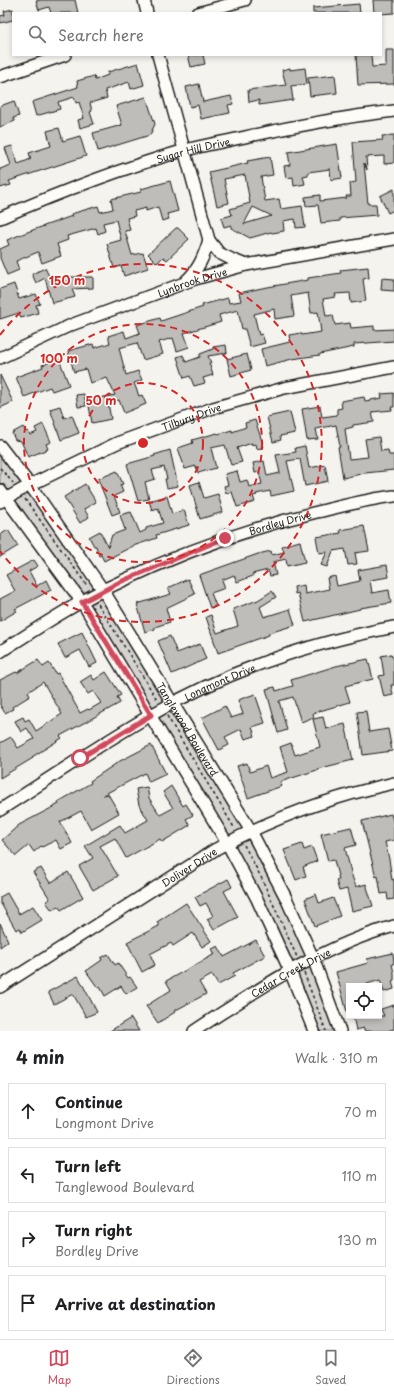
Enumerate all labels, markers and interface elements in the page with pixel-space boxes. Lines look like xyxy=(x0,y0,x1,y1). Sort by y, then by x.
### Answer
search box xyxy=(12,12,382,56)
icon: search xyxy=(26,23,48,45)
text: Search here xyxy=(58,23,144,46)
street label: Sugar Hill Drive xyxy=(154,133,231,166)
street label: Lynbrook Drive xyxy=(155,263,228,300)
text: 150 m xyxy=(49,271,85,289)
text: 100 m xyxy=(40,349,78,367)
text: 50 m xyxy=(85,391,117,409)
street label: Tilbury Drive xyxy=(159,399,223,434)
centre of rings xyxy=(136,436,150,450)
street label: Bordley Drive xyxy=(247,506,313,538)
route end xyxy=(216,529,234,547)
street label: Longmont Drive xyxy=(181,659,257,703)
street label: Tanglewood Boulevard xyxy=(154,679,223,779)
route start xyxy=(71,749,89,767)
street label: Doliver Drive xyxy=(158,843,219,890)
street label: Cedar Creek Drive xyxy=(247,944,333,1000)
map controls xyxy=(346,983,382,1019)
button: locate xyxy=(346,983,382,1019)
text: 4 min xyxy=(16,1044,64,1070)
text: Walk · 310 m xyxy=(295,1048,378,1067)
text: Continue xyxy=(55,1090,123,1113)
icon: ahead xyxy=(17,1100,39,1122)
text: 70 m xyxy=(344,1102,377,1121)
text: Longmont Drive xyxy=(55,1113,154,1132)
text: Turn left xyxy=(55,1154,121,1177)
icon: left xyxy=(17,1164,39,1186)
text: 110 m xyxy=(342,1166,377,1185)
text: Tanglewood Boulevard xyxy=(55,1177,195,1196)
text: Turn right xyxy=(55,1218,132,1241)
icon: right xyxy=(17,1228,39,1250)
text: 130 m xyxy=(338,1230,377,1249)
text: Bordley Drive xyxy=(55,1241,139,1260)
icon: arrive xyxy=(17,1292,39,1314)
text: Arrive at destination xyxy=(55,1292,216,1315)
tab: Map xyxy=(48,1347,71,1388)
tab: Directions xyxy=(166,1347,220,1388)
tab: Saved xyxy=(315,1347,346,1388)

